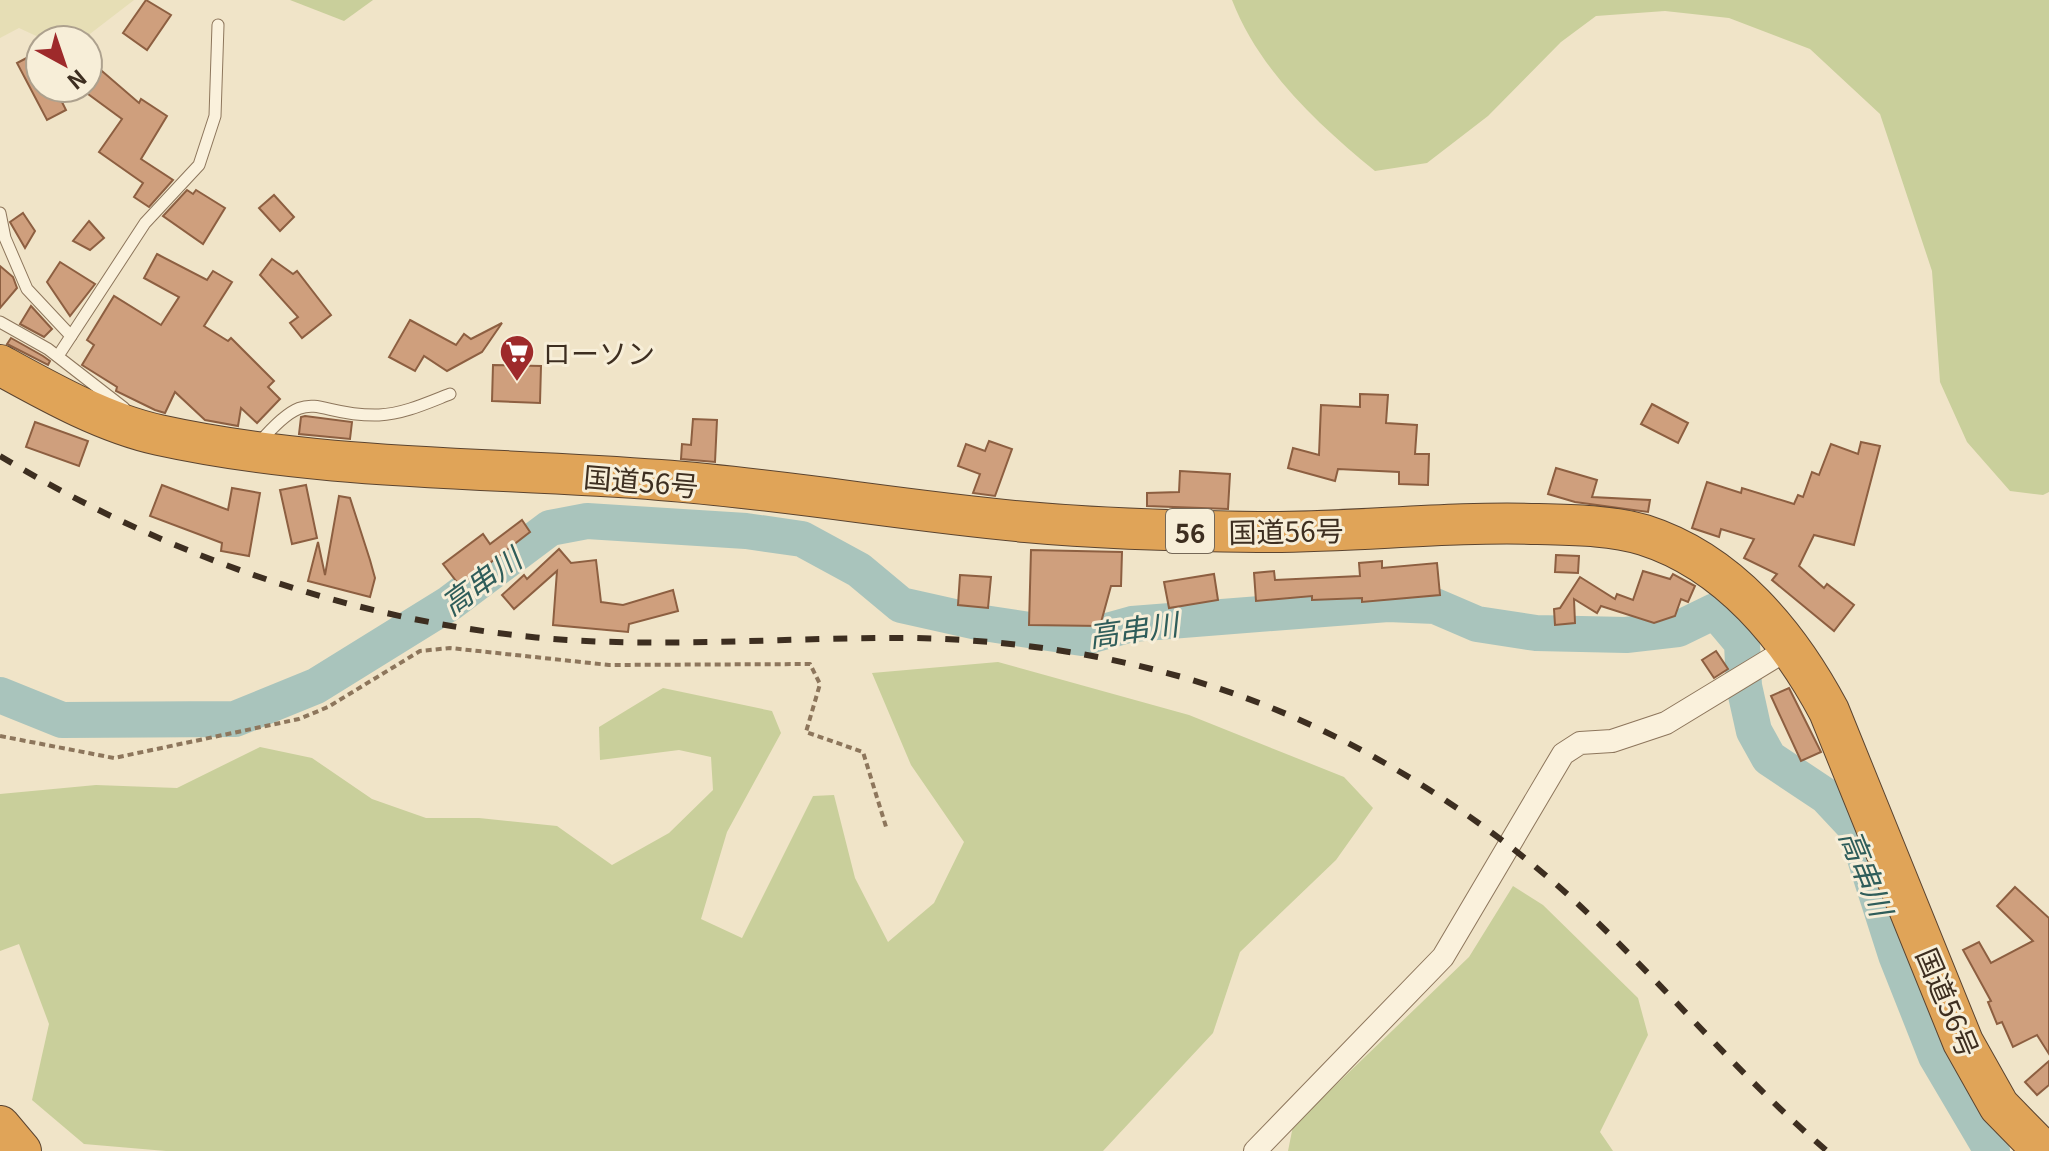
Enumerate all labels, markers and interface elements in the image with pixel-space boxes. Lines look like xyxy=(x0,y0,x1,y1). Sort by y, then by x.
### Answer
north arrow xyxy=(24,24,104,104)
text: N xyxy=(62,63,95,98)
place label: ローソン xyxy=(543,332,655,372)
supermarket icon: ローソン xyxy=(498,333,536,383)
street label: 国道56号 xyxy=(582,455,700,505)
road number: 56 xyxy=(1166,509,1214,553)
street label: 国道56号 xyxy=(1228,509,1344,551)
water label: 高串川 xyxy=(431,534,532,624)
water label: 高串川 xyxy=(1085,600,1184,656)
water label: 高串川 xyxy=(1831,822,1906,925)
street label: 国道56号 xyxy=(1908,941,1990,1063)

